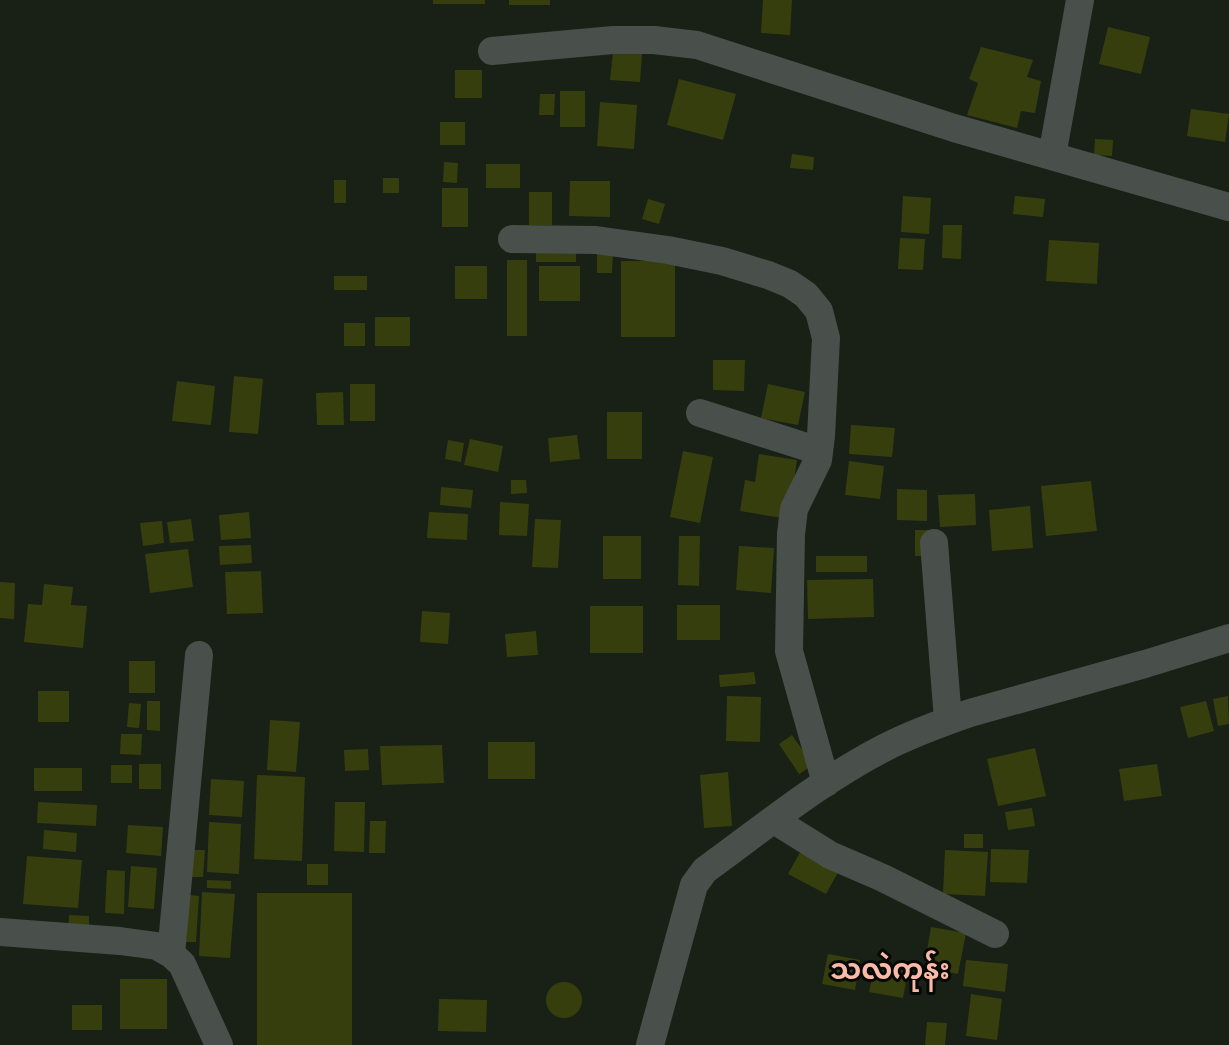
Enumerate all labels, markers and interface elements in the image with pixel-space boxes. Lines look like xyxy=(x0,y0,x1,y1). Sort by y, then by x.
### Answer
district label: သလဲကုန်း xyxy=(830,950,950,992)

